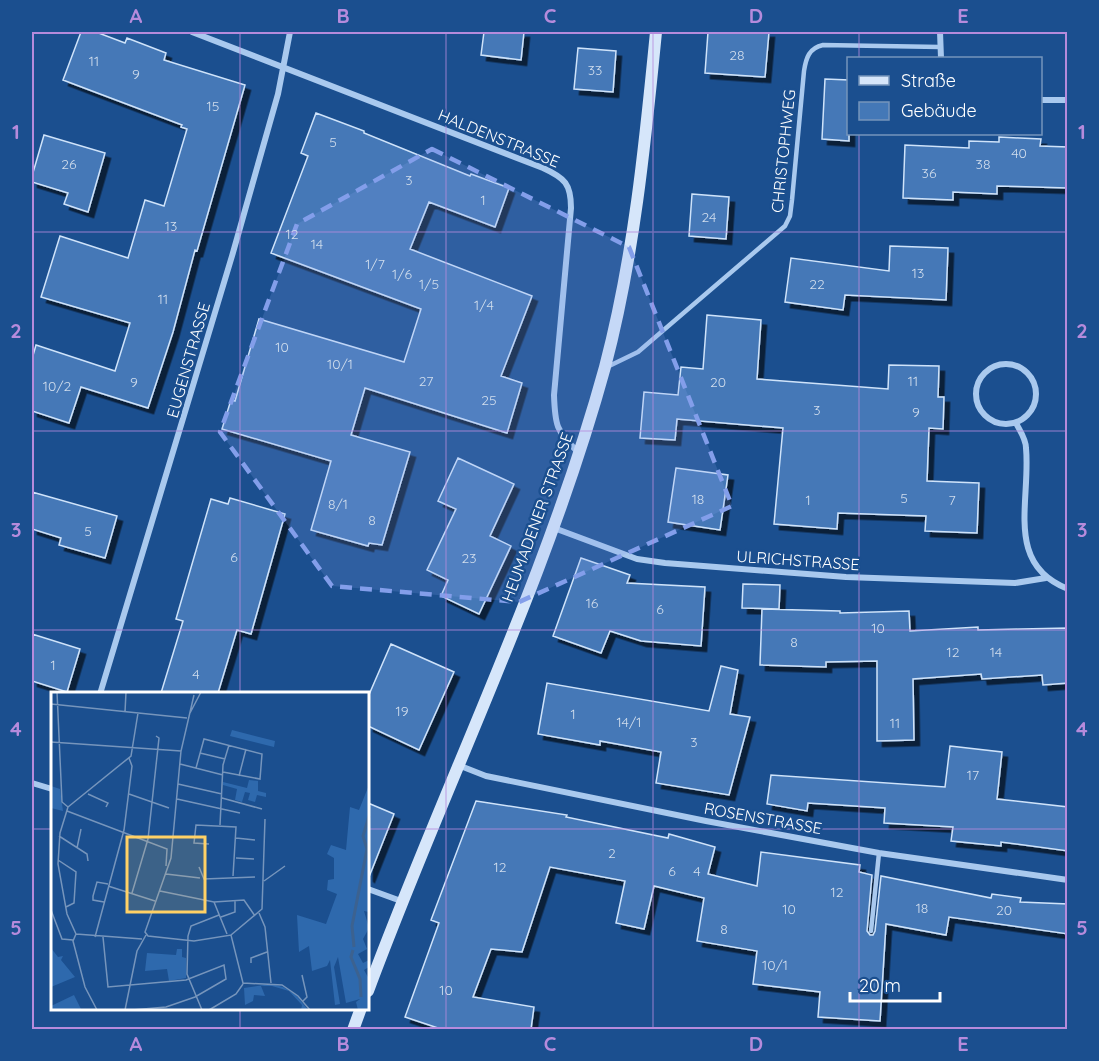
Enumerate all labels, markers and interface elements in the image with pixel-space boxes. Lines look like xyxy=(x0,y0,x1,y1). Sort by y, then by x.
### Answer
text: A xyxy=(130,3,143,28)
text: B xyxy=(336,3,350,28)
text: C xyxy=(544,3,557,28)
text: D xyxy=(749,3,763,28)
text: E xyxy=(957,3,969,28)
house number: 28 xyxy=(729,46,745,64)
house number: 11 xyxy=(89,52,99,70)
legend xyxy=(847,57,1042,135)
house number: 33 xyxy=(588,61,602,79)
house number: 9 xyxy=(132,65,140,83)
text: Straße xyxy=(901,69,956,92)
street label: CHRISTOPHWEG xyxy=(767,88,799,214)
house number: 15 xyxy=(207,97,219,115)
text: Gebäude xyxy=(901,99,977,122)
street label: HALDENSTRASSE xyxy=(435,104,563,172)
text: 1 xyxy=(12,119,20,144)
text: 1 xyxy=(1078,119,1086,144)
house number: 5 xyxy=(329,133,337,151)
house number: 40 xyxy=(1011,144,1027,162)
house number: 26 xyxy=(61,155,77,173)
house number: 38 xyxy=(976,155,990,173)
house number: 36 xyxy=(922,164,937,182)
house number: 3 xyxy=(405,171,413,189)
house number: 1 xyxy=(480,191,486,209)
house number: 24 xyxy=(702,208,716,226)
house number: 13 xyxy=(165,217,177,235)
house number: 12 xyxy=(286,225,299,243)
house number: 14 xyxy=(311,235,323,253)
house number: 1/7 xyxy=(365,255,385,273)
house number: 13 xyxy=(912,264,924,282)
house number: 1/6 xyxy=(392,265,412,283)
house number: 1/5 xyxy=(419,275,439,293)
house number: 22 xyxy=(809,275,825,293)
house number: 11 xyxy=(158,290,168,308)
house number: 1/4 xyxy=(474,296,494,314)
street label: EUGENSTRASSE xyxy=(162,300,214,420)
text: 2 xyxy=(10,318,22,343)
text: 2 xyxy=(1076,318,1088,343)
house number: 10 xyxy=(275,338,289,356)
house number: 10/1 xyxy=(327,355,353,373)
house number: 27 xyxy=(419,372,433,390)
house number: 11 xyxy=(908,372,918,390)
house number: 9 xyxy=(130,373,138,391)
house number: 20 xyxy=(710,373,726,391)
house number: 10/2 xyxy=(43,377,72,395)
house number: 25 xyxy=(481,391,497,409)
house number: 3 xyxy=(813,401,821,419)
house number: 9 xyxy=(912,403,920,421)
street label: HEUMADENER STRASSE xyxy=(497,430,577,604)
house number: 5 xyxy=(900,489,908,507)
house number: 18 xyxy=(692,490,704,508)
house number: 1 xyxy=(805,491,811,509)
house number: 7 xyxy=(948,491,956,509)
house number: 8/1 xyxy=(328,495,348,513)
house number: 8 xyxy=(368,511,376,529)
text: 3 xyxy=(11,517,21,542)
text: 3 xyxy=(1077,517,1087,542)
house number: 5 xyxy=(84,522,92,540)
street label: ULRICHSTRASSE xyxy=(736,546,860,574)
house number: 6 xyxy=(230,548,238,566)
house number: 23 xyxy=(461,549,477,567)
house number: 16 xyxy=(586,594,599,612)
house number: 6 xyxy=(656,600,664,618)
house number: 10 xyxy=(871,619,885,637)
house number: 8 xyxy=(790,633,798,651)
house number: 12 xyxy=(947,643,960,661)
house number: 14 xyxy=(990,643,1002,661)
house number: 1 xyxy=(50,656,56,674)
house number: 4 xyxy=(192,665,200,683)
inset map xyxy=(51,692,369,1010)
house number: 19 xyxy=(396,702,409,720)
house number: 1 xyxy=(570,705,576,723)
house number: 14/1 xyxy=(617,713,641,731)
house number: 11 xyxy=(890,714,900,732)
text: 4 xyxy=(10,716,22,741)
text: 4 xyxy=(1076,716,1088,741)
house number: 3 xyxy=(690,733,698,751)
house number: 17 xyxy=(967,766,979,784)
street label: ROSENSTRASSE xyxy=(702,798,824,838)
house number: 2 xyxy=(608,844,616,862)
house number: 12 xyxy=(494,858,507,876)
house number: 6 xyxy=(668,862,676,880)
house number: 4 xyxy=(693,862,701,880)
house number: 12 xyxy=(831,883,844,901)
house number: 18 xyxy=(916,899,928,917)
house number: 10 xyxy=(782,900,796,918)
house number: 20 xyxy=(996,901,1012,919)
text: 5 xyxy=(10,915,22,940)
text: 5 xyxy=(1076,915,1088,940)
house number: 8 xyxy=(720,920,728,938)
house number: 10/1 xyxy=(762,956,788,974)
scale bar xyxy=(850,965,940,1003)
text: 20 m xyxy=(859,974,901,997)
house number: 10 xyxy=(439,981,453,999)
text: A xyxy=(130,1031,143,1056)
text: B xyxy=(336,1031,350,1056)
text: C xyxy=(544,1031,557,1056)
text: D xyxy=(749,1031,763,1056)
text: E xyxy=(957,1031,969,1056)

